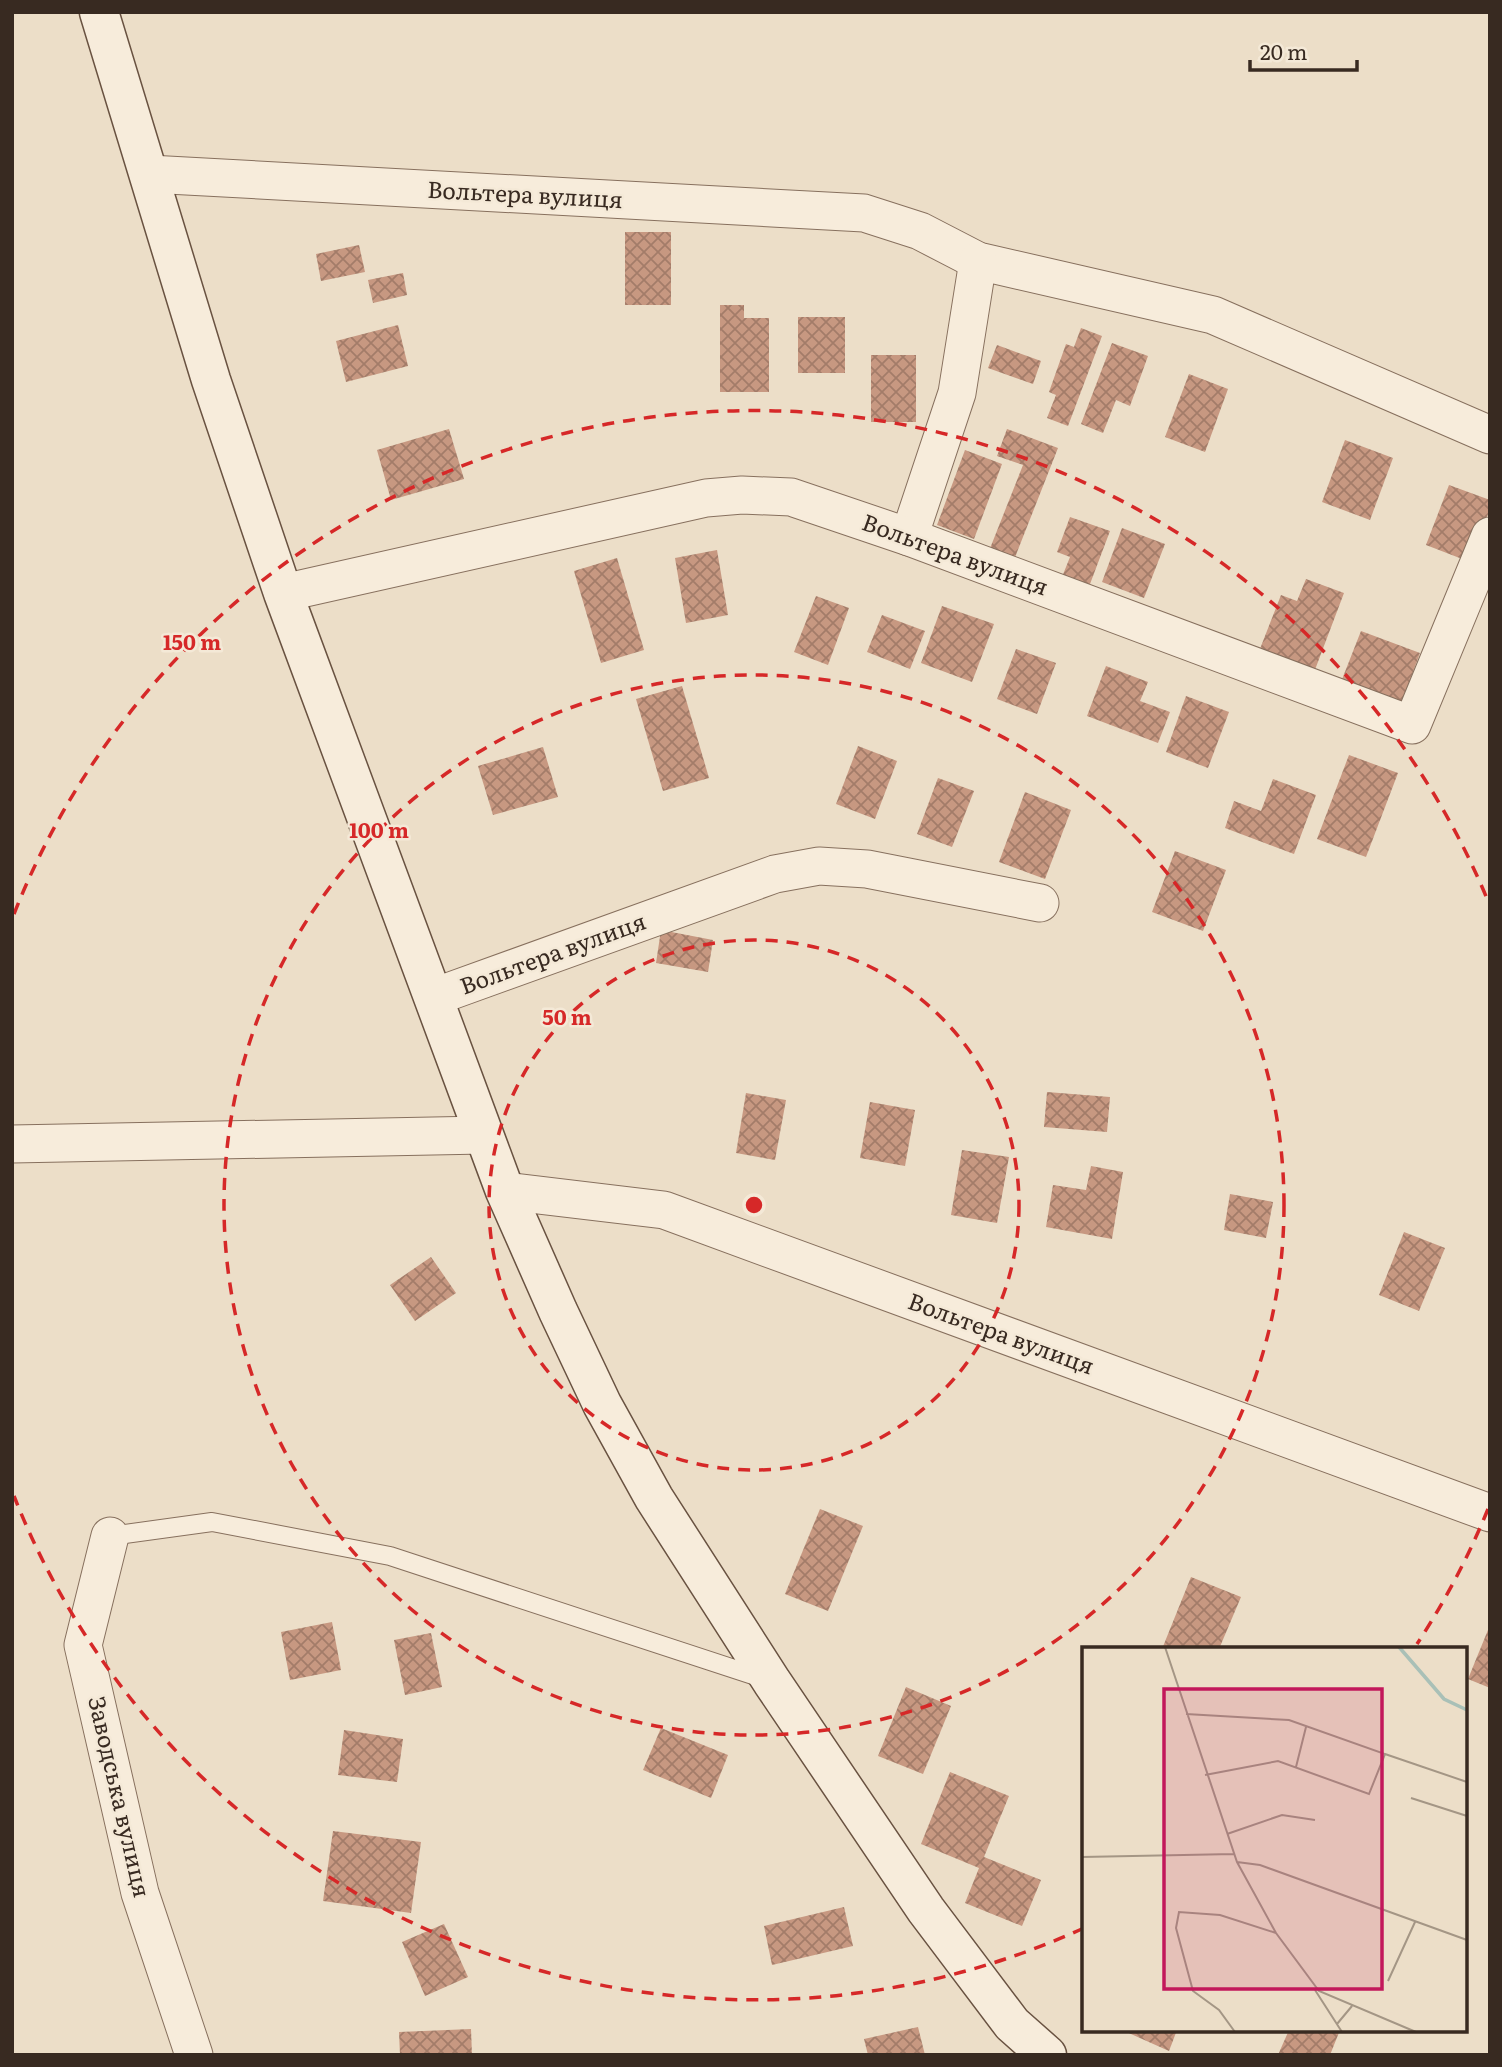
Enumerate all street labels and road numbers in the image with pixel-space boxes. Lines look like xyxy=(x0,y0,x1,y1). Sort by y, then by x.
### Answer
street label: Вольтера вулиця xyxy=(427,171,624,215)
street label: Вольтера вулиця xyxy=(858,504,1053,603)
street label: Вольтера вулиця xyxy=(455,903,650,1002)
street label: Вольтера вулиця xyxy=(904,1283,1099,1382)
street label: Заводська вулиця xyxy=(81,1693,161,1900)

